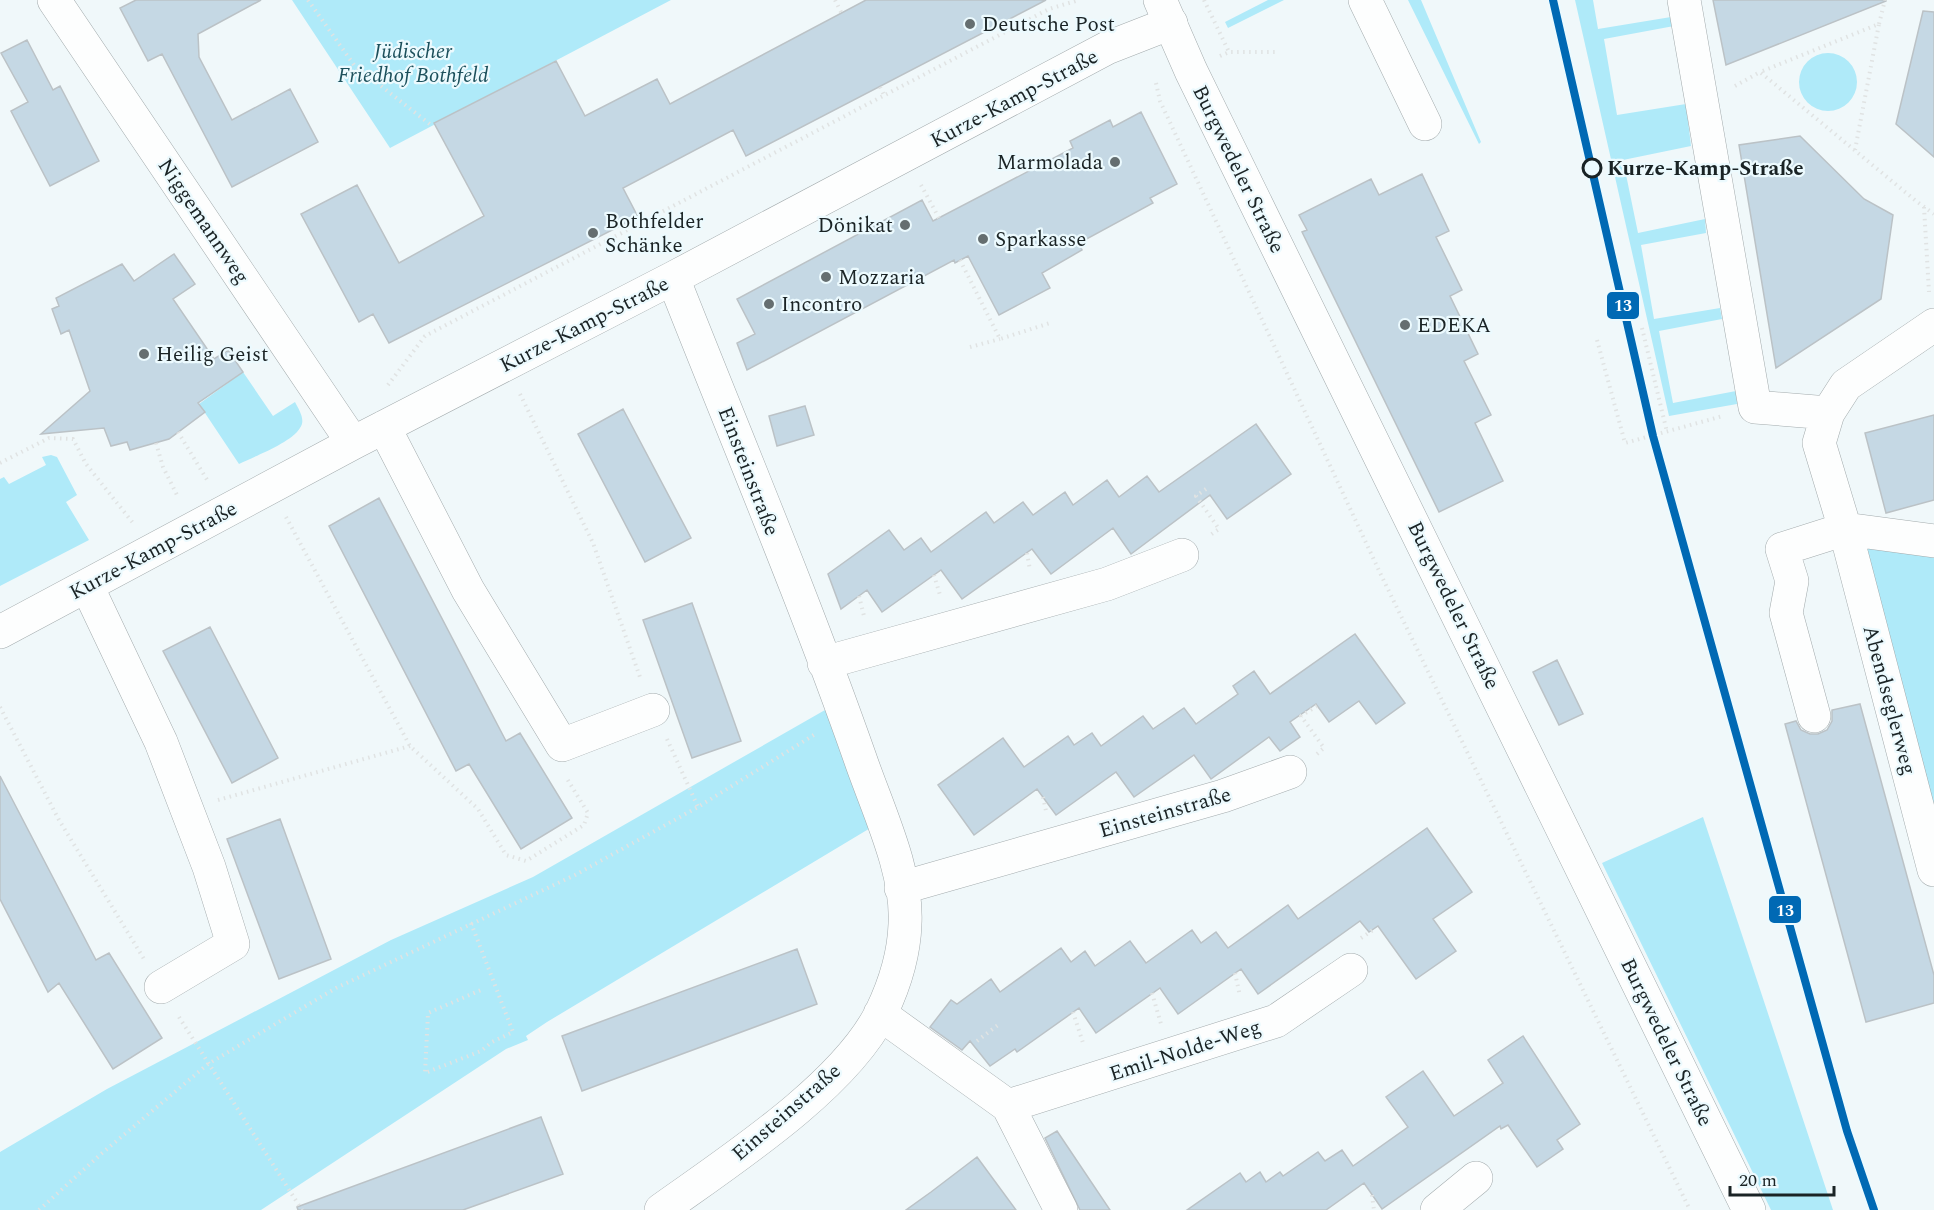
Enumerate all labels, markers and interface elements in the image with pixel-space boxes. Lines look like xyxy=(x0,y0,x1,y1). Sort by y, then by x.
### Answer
place label: Deutsche Post xyxy=(982,9,1115,41)
marker: Deutsche Post xyxy=(963,17,977,31)
park label: Jüdischer Friedhof Bothfeld xyxy=(337,36,489,92)
street label: Kurze-Kamp-Straße xyxy=(925,41,1104,157)
street label: Burgwedeler Straße xyxy=(1183,80,1293,259)
place label: Marmolada xyxy=(996,147,1104,179)
street label: Niggemannweg xyxy=(149,152,257,291)
place label: Kurze-Kamp-Straße xyxy=(1607,153,1804,185)
marker: Marmolada xyxy=(1108,155,1122,169)
marker: Kurze-Kamp-Straße xyxy=(1582,158,1602,178)
place label: Bothfelder Schänke xyxy=(605,206,704,262)
place label: Dönikat xyxy=(818,210,893,242)
marker: Dönikat xyxy=(898,218,912,232)
place label: Sparkasse xyxy=(995,224,1087,256)
marker: Bothfelder Schänke xyxy=(586,226,600,240)
marker: Sparkasse xyxy=(976,232,990,246)
place label: Mozzaria xyxy=(838,262,926,294)
street label: Kurze-Kamp-Straße xyxy=(494,268,675,381)
marker: Mozzaria xyxy=(819,270,833,284)
place label: Incontro xyxy=(781,289,862,321)
line badge: 13 xyxy=(1606,291,1640,320)
text: 13 xyxy=(1614,294,1632,318)
marker: Incontro xyxy=(762,297,776,311)
place label: EDEKA xyxy=(1417,310,1491,342)
marker: EDEKA xyxy=(1398,318,1412,332)
place label: Heilig Geist xyxy=(156,339,268,371)
marker: Heilig Geist xyxy=(137,347,151,361)
street label: Einsteinstraße xyxy=(709,402,787,541)
street label: Kurze-Kamp-Straße xyxy=(64,493,243,609)
street label: Burgwedeler Straße xyxy=(1398,516,1508,695)
street label: Abendseglerweg xyxy=(1854,622,1924,779)
street label: Einsteinstraße xyxy=(1096,779,1235,847)
line badge: 13 xyxy=(1768,895,1802,924)
text: 13 xyxy=(1776,899,1794,923)
street label: Burgwedeler Straße xyxy=(1611,953,1721,1132)
street label: Emil-Nolde-Weg xyxy=(1105,1011,1265,1091)
street label: Einsteinstraße xyxy=(725,1056,848,1169)
scale bar xyxy=(1730,1159,1834,1197)
text: 20 m xyxy=(1739,1167,1777,1194)

